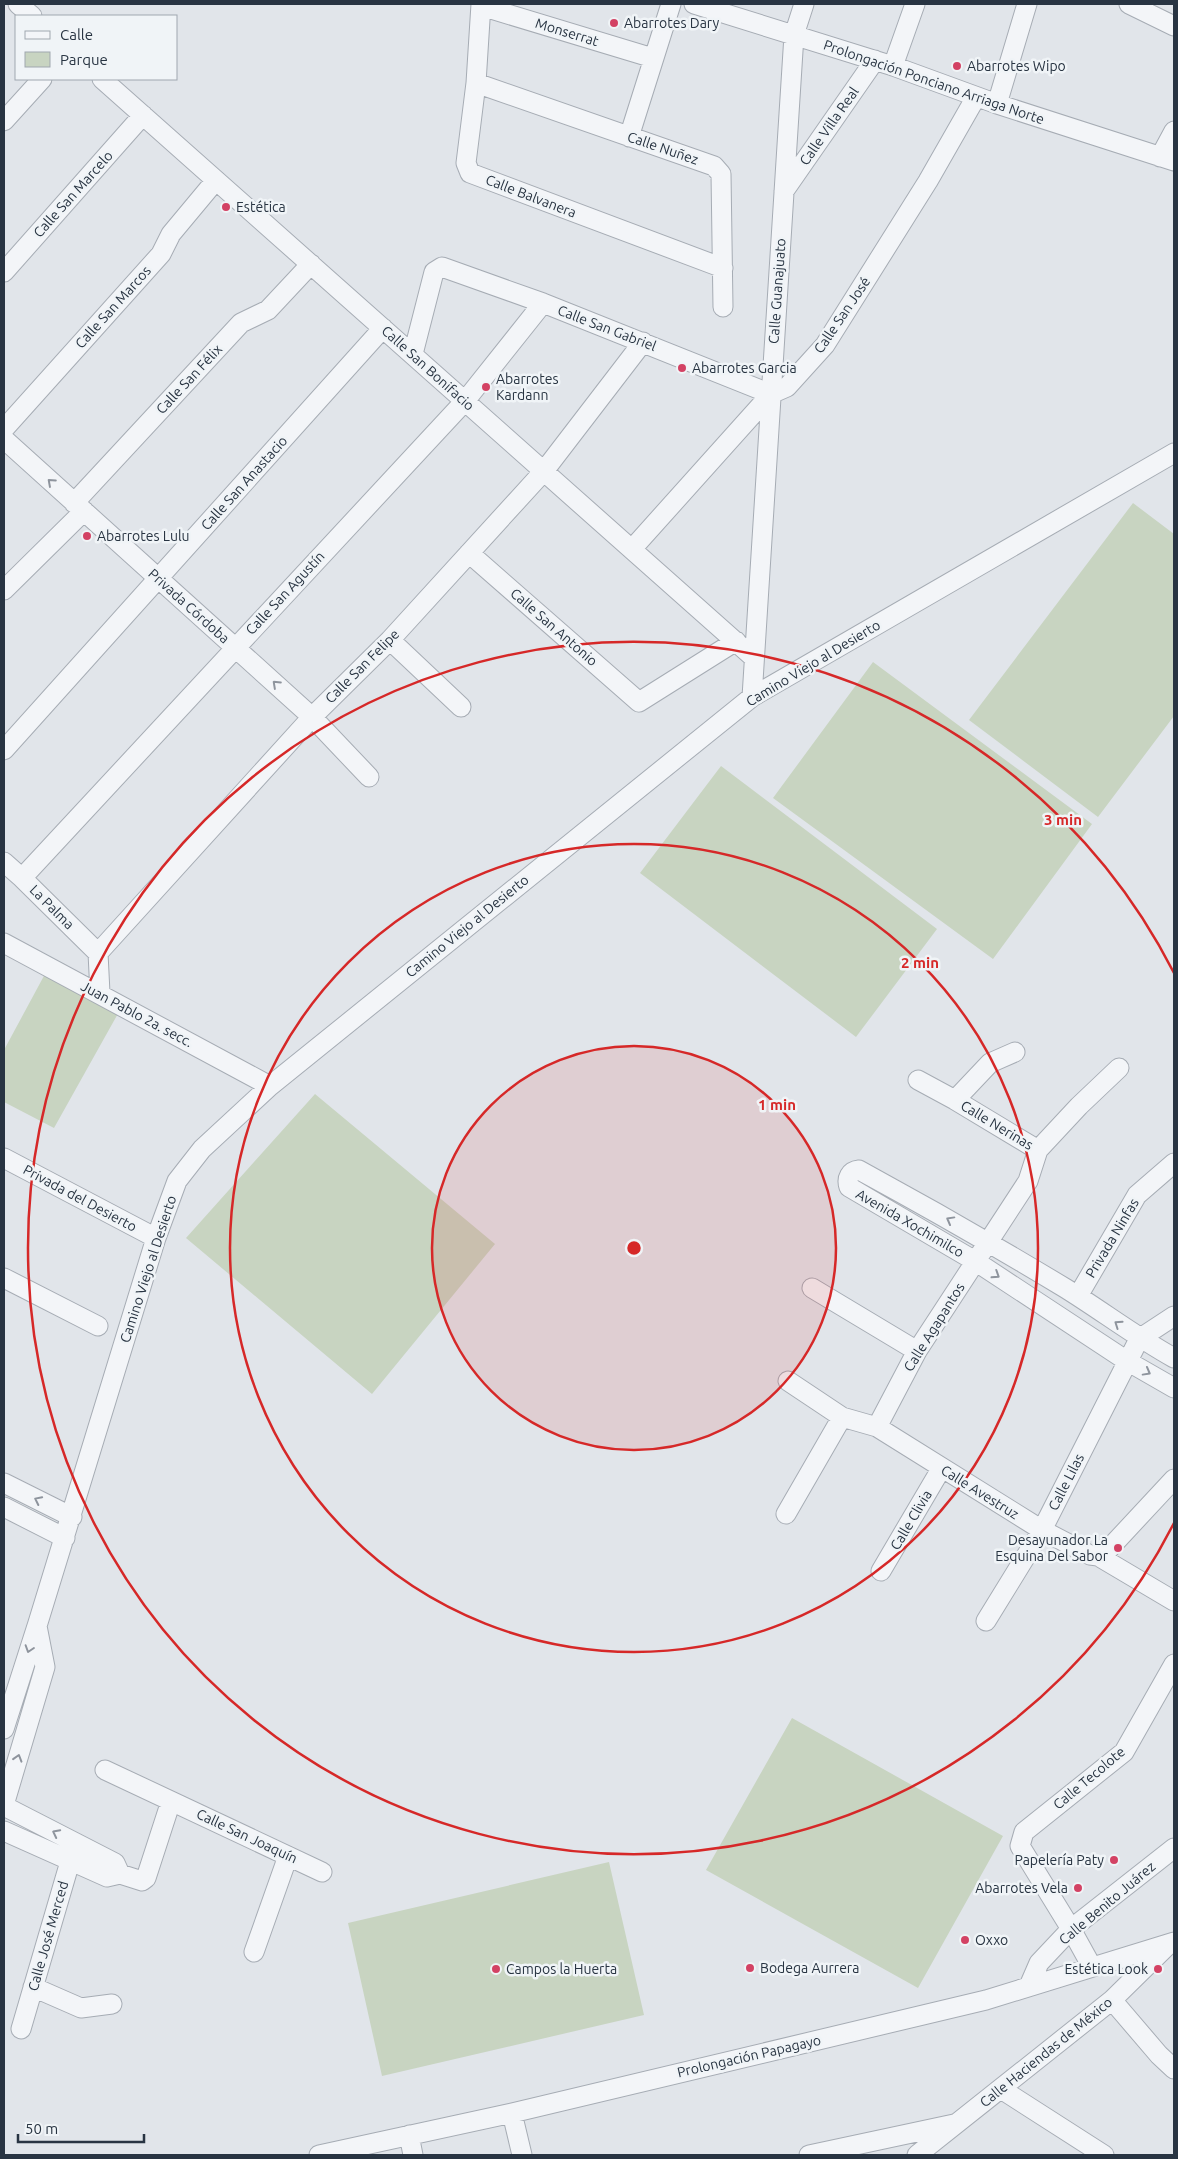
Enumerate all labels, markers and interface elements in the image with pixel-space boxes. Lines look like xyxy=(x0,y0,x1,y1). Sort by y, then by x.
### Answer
legend xyxy=(15,15,178,80)
street label: Monserrat xyxy=(533,15,601,49)
place label: Abarrotes Dary xyxy=(624,15,719,31)
marker: Abarrotes Dary xyxy=(608,17,620,29)
text: Calle xyxy=(60,26,93,43)
street label: Prolongación Ponciano Arriaga Norte xyxy=(821,37,1047,127)
text: Parque xyxy=(60,51,108,68)
place label: Abarrotes Wipo xyxy=(967,58,1066,74)
marker: Abarrotes Wipo xyxy=(951,60,963,72)
street label: Calle Villa Real xyxy=(796,84,862,168)
street label: Calle Nuñez xyxy=(625,128,701,168)
street label: Calle San Marcelo xyxy=(30,148,116,240)
street label: Calle Balvanera xyxy=(483,171,579,221)
place label: Estética xyxy=(236,199,286,215)
marker: Estética xyxy=(220,201,232,213)
street label: Calle Guanajuato xyxy=(765,238,789,344)
street label: Calle San Marcos xyxy=(72,263,154,351)
street label: Calle San José xyxy=(811,274,873,356)
street label: Calle San Gabriel xyxy=(555,302,659,354)
street label: Calle San Bonifacio xyxy=(378,322,478,414)
street label: Calle San Félix xyxy=(153,341,225,417)
place label: Abarrotes Garcia xyxy=(692,360,797,376)
marker: Abarrotes Garcia xyxy=(676,362,688,374)
place label: Abarrotes Kardann xyxy=(496,371,559,403)
marker: Abarrotes Kardann xyxy=(480,381,492,393)
street label: Calle San Anastacio xyxy=(198,433,290,533)
one-way arrow xyxy=(47,479,56,488)
place label: Abarrotes Lulu xyxy=(97,528,190,544)
marker: Abarrotes Lulu xyxy=(81,530,93,542)
street label: Calle San Agustín xyxy=(242,548,328,638)
street label: Privada Córdoba xyxy=(145,565,233,647)
street label: Calle San Antonio xyxy=(507,585,601,669)
street label: Camino Viejo al Desierto xyxy=(743,617,883,709)
street label: Calle San Felipe xyxy=(322,626,402,706)
one-way arrow xyxy=(272,681,281,690)
text: 3 min xyxy=(1044,811,1082,828)
street label: Camino Viejo al Desierto xyxy=(402,871,532,981)
street label: La Palma xyxy=(27,882,77,932)
text: 2 min xyxy=(901,954,939,971)
street label: Juan Pablo 2a. secc. xyxy=(78,978,196,1050)
text: 1 min xyxy=(758,1096,796,1113)
street label: Calle Nerinas xyxy=(958,1097,1036,1153)
street label: Privada del Desierto xyxy=(21,1161,139,1235)
street label: Avenida Xochimilco xyxy=(853,1186,967,1260)
street label: Camino Viejo al Desierto xyxy=(117,1193,179,1345)
street label: Privada Ninfas xyxy=(1082,1195,1142,1281)
one-way arrow xyxy=(946,1216,955,1226)
centre of rings xyxy=(625,1239,643,1257)
one-way arrow xyxy=(990,1268,999,1278)
street label: Calle Agapantos xyxy=(900,1280,968,1374)
one-way arrow xyxy=(1114,1321,1123,1330)
one-way arrow xyxy=(1141,1366,1150,1376)
street label: Calle Lilas xyxy=(1045,1451,1087,1513)
street label: Calle Avestruz xyxy=(938,1462,1022,1522)
street label: Calle Clivia xyxy=(887,1487,935,1553)
one-way arrow xyxy=(34,1496,43,1506)
place label: Desayunador La Esquina Del Sabor xyxy=(995,1532,1109,1564)
marker: Desayunador La Esquina Del Sabor xyxy=(1112,1542,1124,1554)
one-way arrow xyxy=(25,1645,35,1653)
street label: Calle Tecolote xyxy=(1050,1743,1128,1813)
one-way arrow xyxy=(12,1755,22,1763)
street label: Calle San Joaquín xyxy=(194,1806,300,1866)
one-way arrow xyxy=(52,1829,61,1839)
place label: Papelería Paty xyxy=(1014,1852,1104,1868)
marker: Papelería Paty xyxy=(1108,1854,1120,1866)
street label: Calle Benito Juárez xyxy=(1056,1858,1158,1948)
street label: Calle José Merced xyxy=(25,1879,71,1993)
place label: Abarrotes Vela xyxy=(975,1880,1068,1896)
marker: Abarrotes Vela xyxy=(1072,1882,1084,1894)
place label: Oxxo xyxy=(975,1932,1008,1948)
marker: Oxxo xyxy=(959,1934,971,1946)
place label: Bodega Aurrera xyxy=(760,1960,859,1976)
place label: Campos la Huerta xyxy=(506,1961,617,1977)
place label: Estética Look xyxy=(1065,1961,1148,1977)
marker: Bodega Aurrera xyxy=(744,1962,756,1974)
marker: Campos la Huerta xyxy=(490,1963,502,1975)
marker: Estética Look xyxy=(1152,1963,1164,1975)
street label: Calle Haciendas de México xyxy=(977,1994,1115,2110)
street label: Prolongación Papagayo xyxy=(675,2032,823,2080)
scale bar xyxy=(18,2112,144,2144)
text: 50 m xyxy=(25,2120,58,2137)

